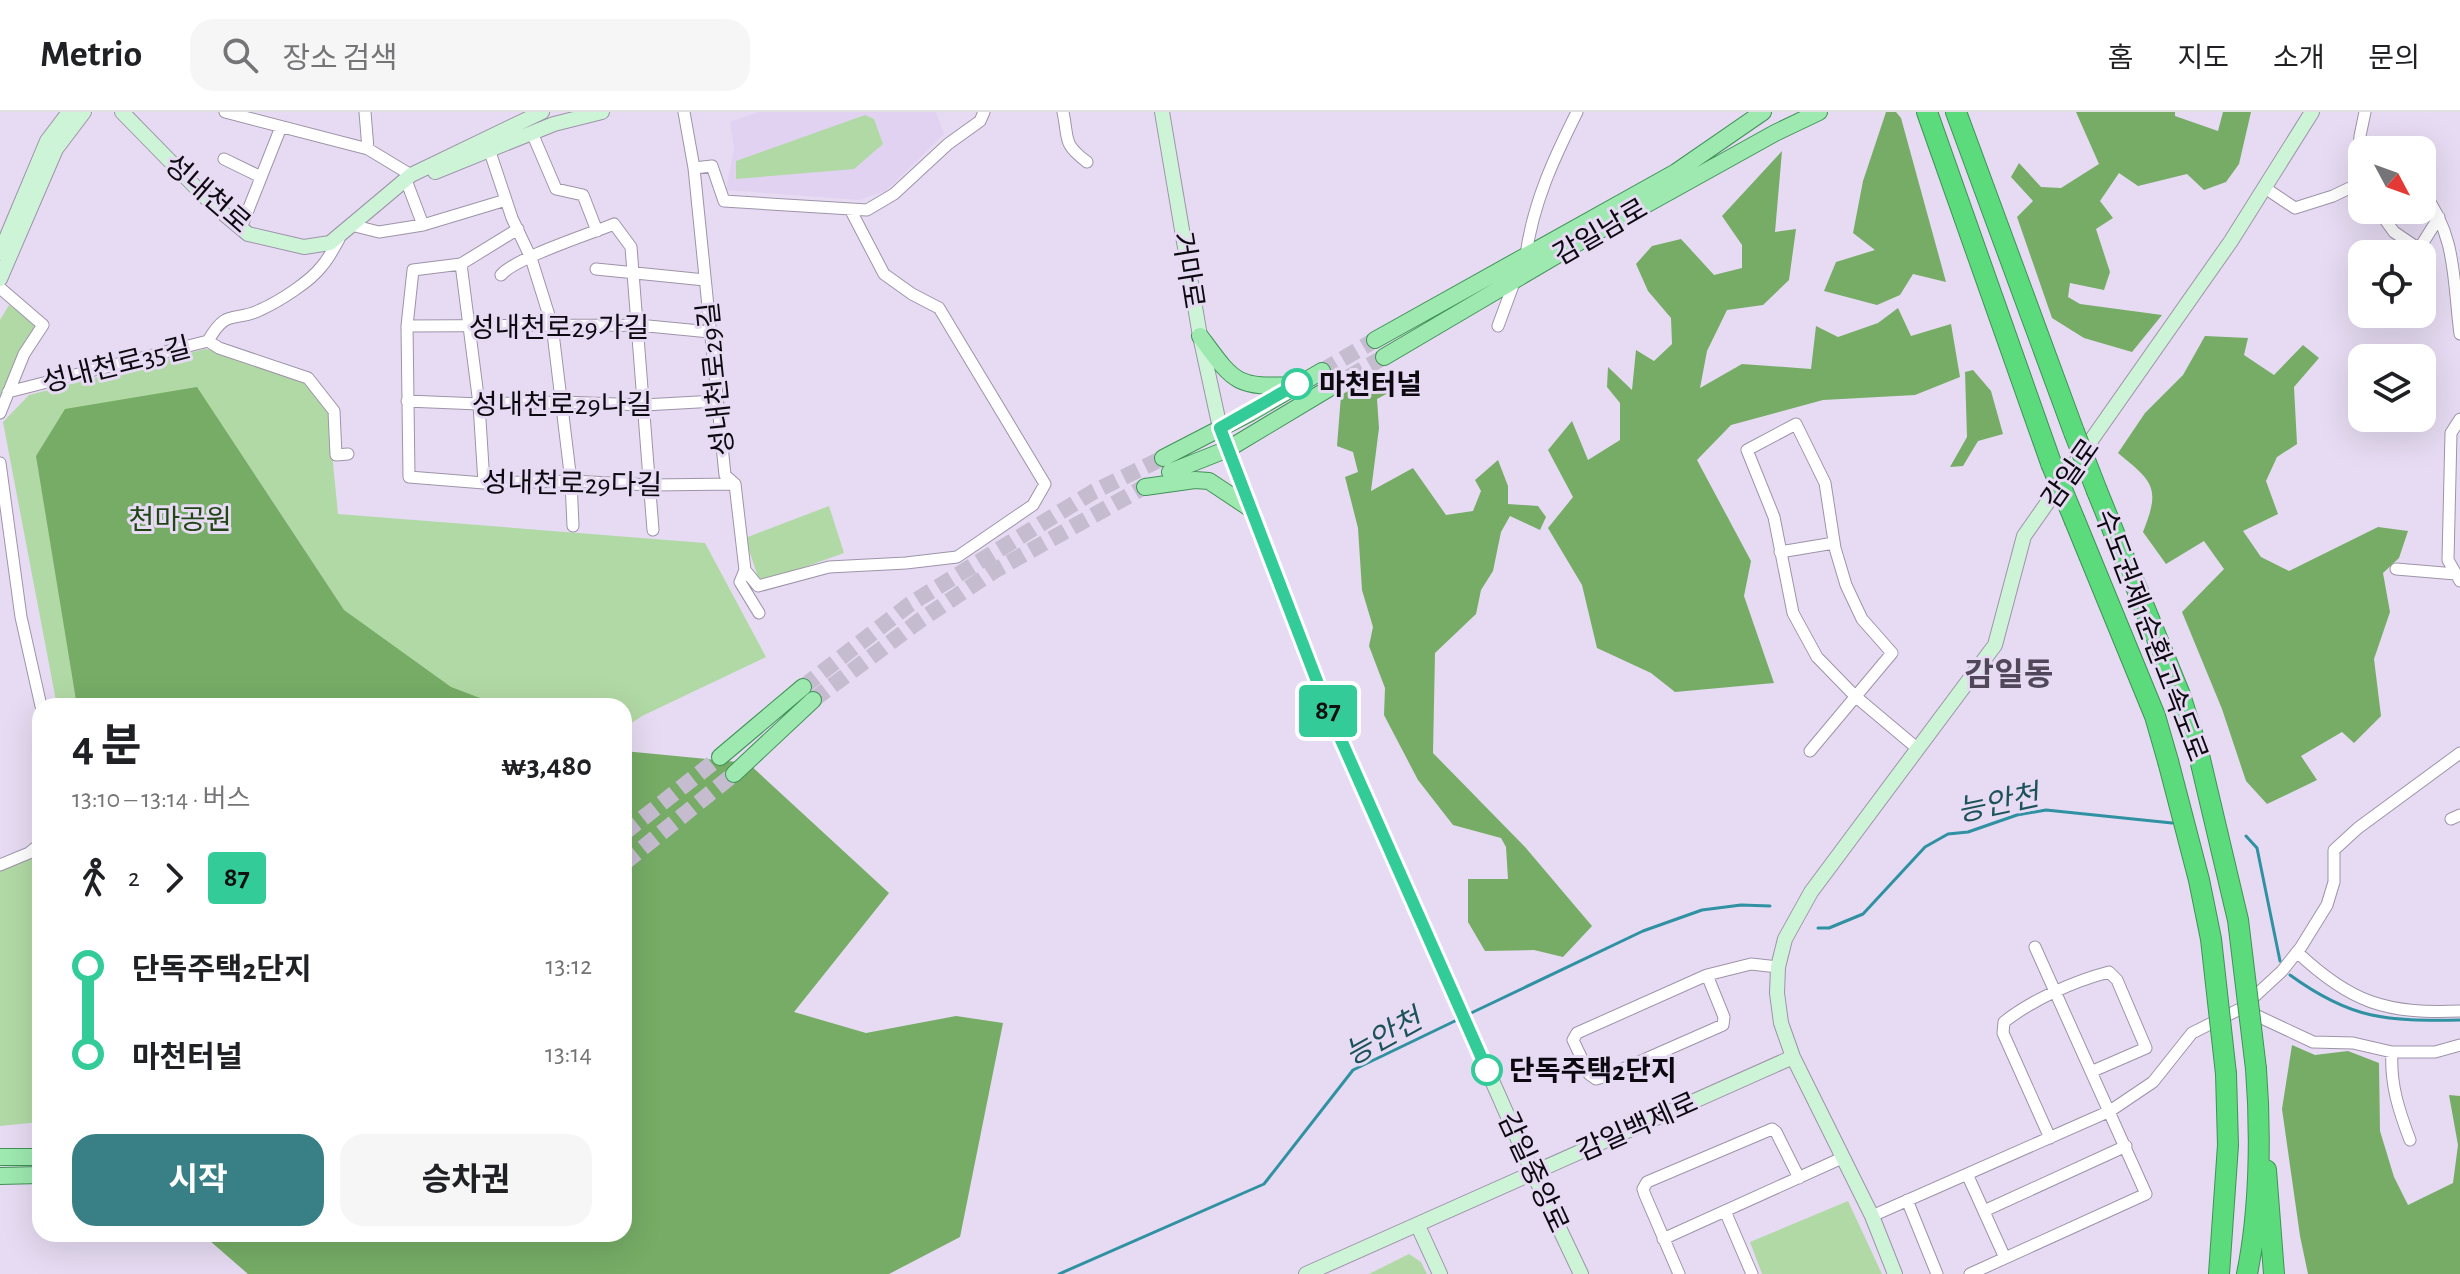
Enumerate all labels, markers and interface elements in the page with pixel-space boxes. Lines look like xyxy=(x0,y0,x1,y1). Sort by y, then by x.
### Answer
search box xyxy=(190,19,750,91)
icon: search xyxy=(218,33,262,77)
text: Metrio xyxy=(40,36,142,74)
text: 장소 검색 xyxy=(282,44,398,74)
text: 홈 xyxy=(2108,45,2133,73)
text: 지도 xyxy=(2177,45,2229,73)
text: 소개 xyxy=(2273,45,2324,73)
text: 문의 xyxy=(2368,45,2420,73)
north arrow xyxy=(2348,136,2436,224)
map controls xyxy=(2348,136,2436,432)
street label: 성내천로 xyxy=(159,149,256,239)
street label: 감일남로 xyxy=(1548,193,1653,271)
street label: 거마로 xyxy=(1167,230,1209,311)
button: locate xyxy=(2348,240,2436,328)
street label: 성내천로29길 xyxy=(693,300,739,457)
street label: 성내천로29가길 xyxy=(469,313,649,343)
street label: 성내천로35길 xyxy=(39,332,194,398)
button: layers xyxy=(2348,344,2436,432)
marker: 마천터널 xyxy=(1282,369,1312,399)
place label: 마천터널 xyxy=(1319,370,1422,400)
street label: 성내천로29나길 xyxy=(472,390,652,420)
street label: 감일로 xyxy=(2036,433,2105,514)
street label: 성내천로29다길 xyxy=(482,467,662,501)
park label: 천마공원 xyxy=(128,505,232,535)
street label: 수도권제1순환고속도로 xyxy=(2089,505,2213,765)
district label: 감일동 xyxy=(1965,658,2053,691)
line badge: 87 xyxy=(1292,685,1364,737)
text: 87 xyxy=(1315,697,1341,725)
text: 4 분 xyxy=(72,725,141,769)
text: ₩3,480 xyxy=(501,751,592,781)
water label: 능안천 xyxy=(1954,779,2045,827)
text: 13:10 – 13:14 · 버스 xyxy=(72,786,251,812)
icon: walk xyxy=(72,856,116,900)
icon: forward xyxy=(152,856,196,900)
text: 87 xyxy=(224,864,250,892)
text: 2 xyxy=(128,865,140,891)
text: 13:12 xyxy=(546,953,592,979)
text: 단독주택2단지 xyxy=(132,955,312,985)
water label: 능안천 xyxy=(1340,1002,1430,1071)
text: 13:14 xyxy=(545,1041,592,1067)
text: 마천터널 xyxy=(132,1043,242,1073)
marker: 단독주택2단지 xyxy=(1472,1055,1502,1085)
place label: 단독주택2단지 xyxy=(1509,1056,1677,1086)
street label: 감일백제로 xyxy=(1572,1087,1702,1167)
street label: 감일중앙로 xyxy=(1492,1108,1574,1237)
button: 시작 xyxy=(72,1134,324,1226)
button: 승차권 xyxy=(340,1134,592,1226)

